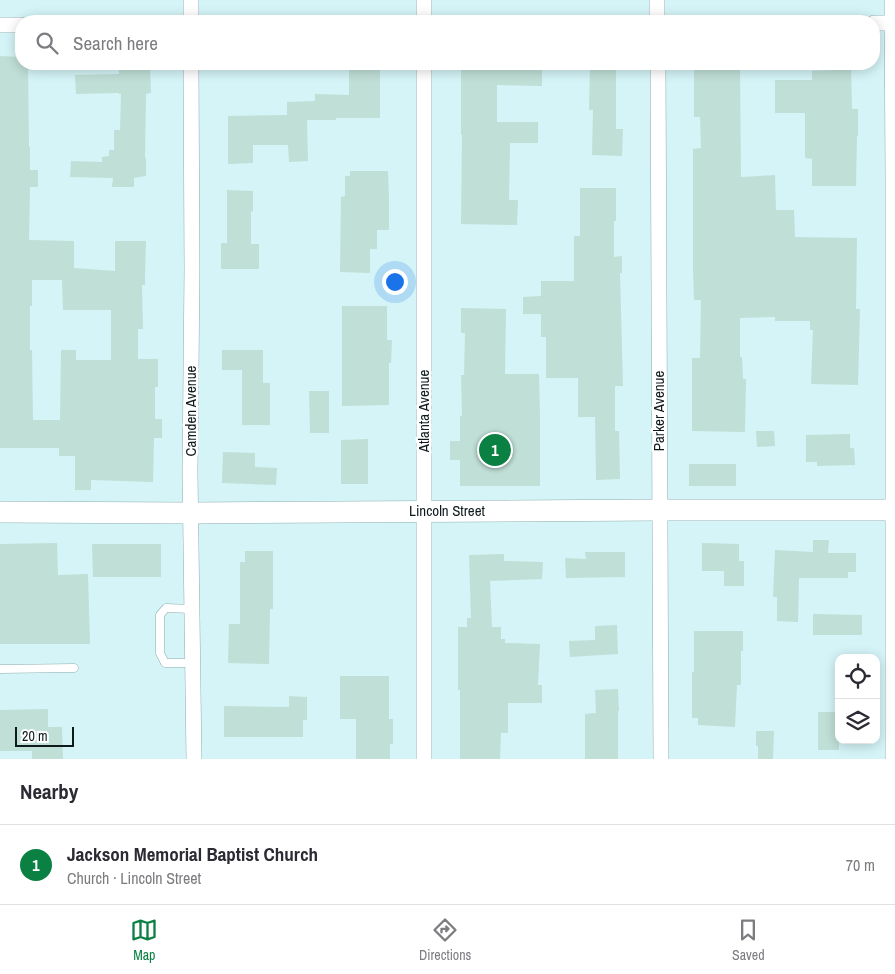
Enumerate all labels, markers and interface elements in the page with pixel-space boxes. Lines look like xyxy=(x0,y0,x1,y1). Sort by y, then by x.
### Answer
search box xyxy=(15,15,880,70)
icon: search xyxy=(33,29,61,57)
text: Search here xyxy=(73,30,158,56)
your location xyxy=(382,269,408,295)
street label: Camden Avenue xyxy=(180,365,201,456)
street label: Atlanta Avenue xyxy=(413,370,434,453)
street label: Parker Avenue xyxy=(648,371,669,451)
pin: 1 xyxy=(479,431,511,469)
street label: Lincoln Street xyxy=(409,500,486,521)
map controls xyxy=(835,654,880,744)
button: locate xyxy=(835,654,880,699)
button: layers xyxy=(835,699,880,744)
scale bar xyxy=(15,724,74,747)
text: 20 m xyxy=(22,727,48,745)
text: Nearby xyxy=(20,777,78,806)
text: Jackson Memorial Baptist Church xyxy=(67,841,318,867)
text: 1 xyxy=(32,854,40,876)
text: 70 m xyxy=(846,854,875,876)
text: Church · Lincoln Street xyxy=(67,867,201,889)
tab: Map xyxy=(130,916,158,964)
tab: Directions xyxy=(419,916,471,964)
tab: Saved xyxy=(732,916,765,964)

